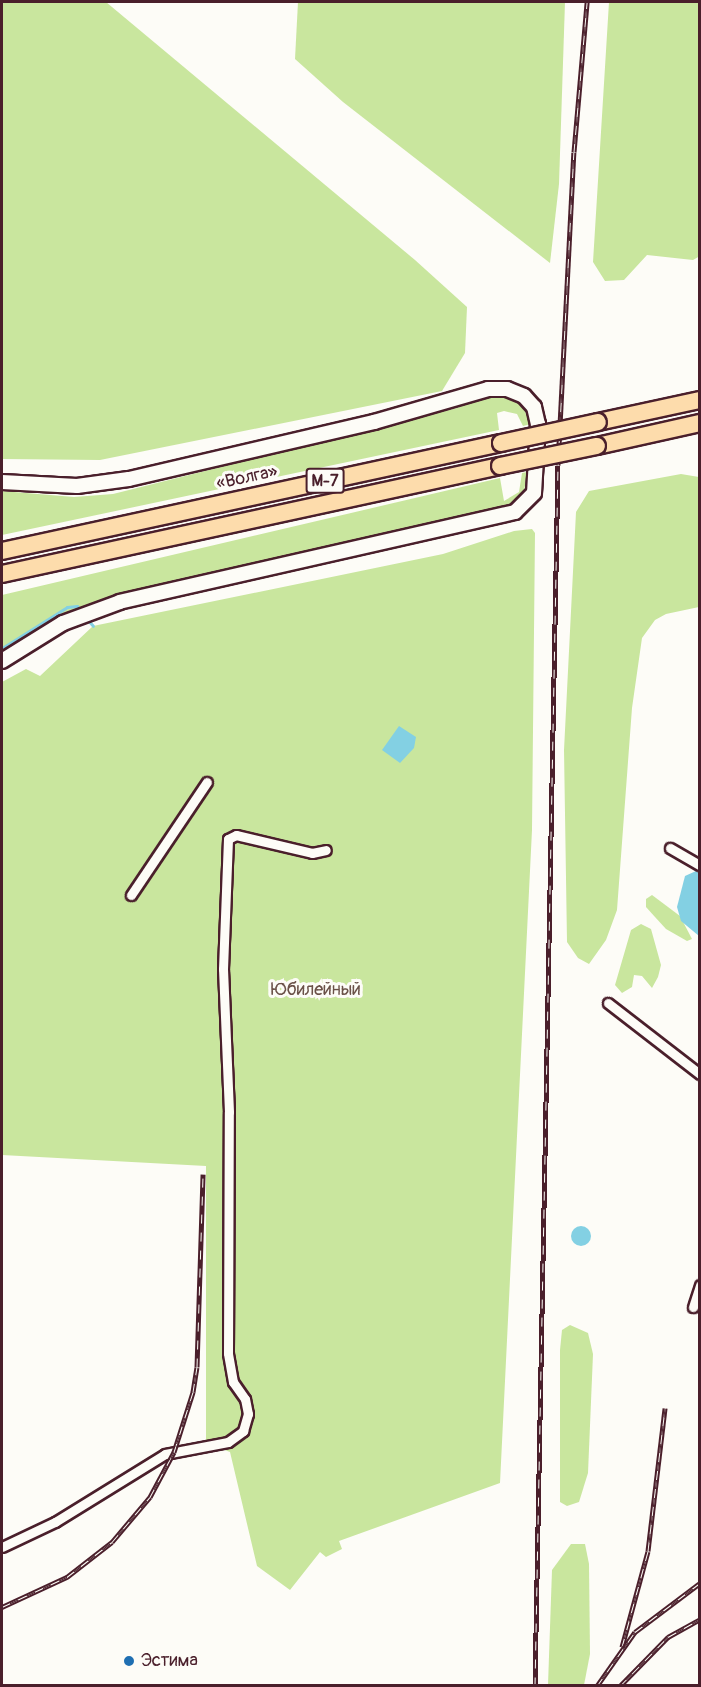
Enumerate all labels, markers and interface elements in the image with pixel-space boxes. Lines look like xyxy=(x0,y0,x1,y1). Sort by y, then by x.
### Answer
street label: «Волга» xyxy=(214,461,280,495)
road number: М-7 xyxy=(306,468,344,494)
park label: Юбилейный xyxy=(271,979,361,1001)
place label: Эстима xyxy=(141,1650,198,1672)
marker: Эстима xyxy=(122,1654,136,1668)

